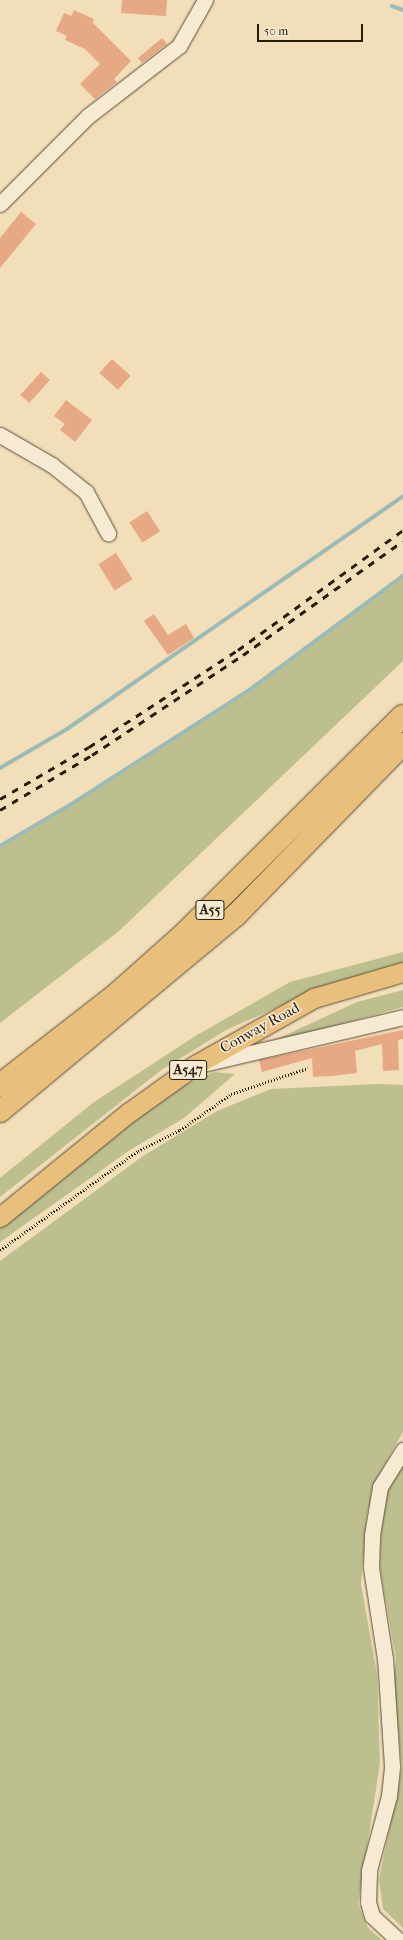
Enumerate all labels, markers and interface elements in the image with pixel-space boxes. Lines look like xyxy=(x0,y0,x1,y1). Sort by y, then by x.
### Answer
scale bar xyxy=(259,16,365,42)
text: 50 m xyxy=(264,24,288,38)
road number: A55 xyxy=(195,898,225,922)
street label: Conway Road xyxy=(217,999,303,1057)
road number: A547 xyxy=(169,1058,207,1082)

